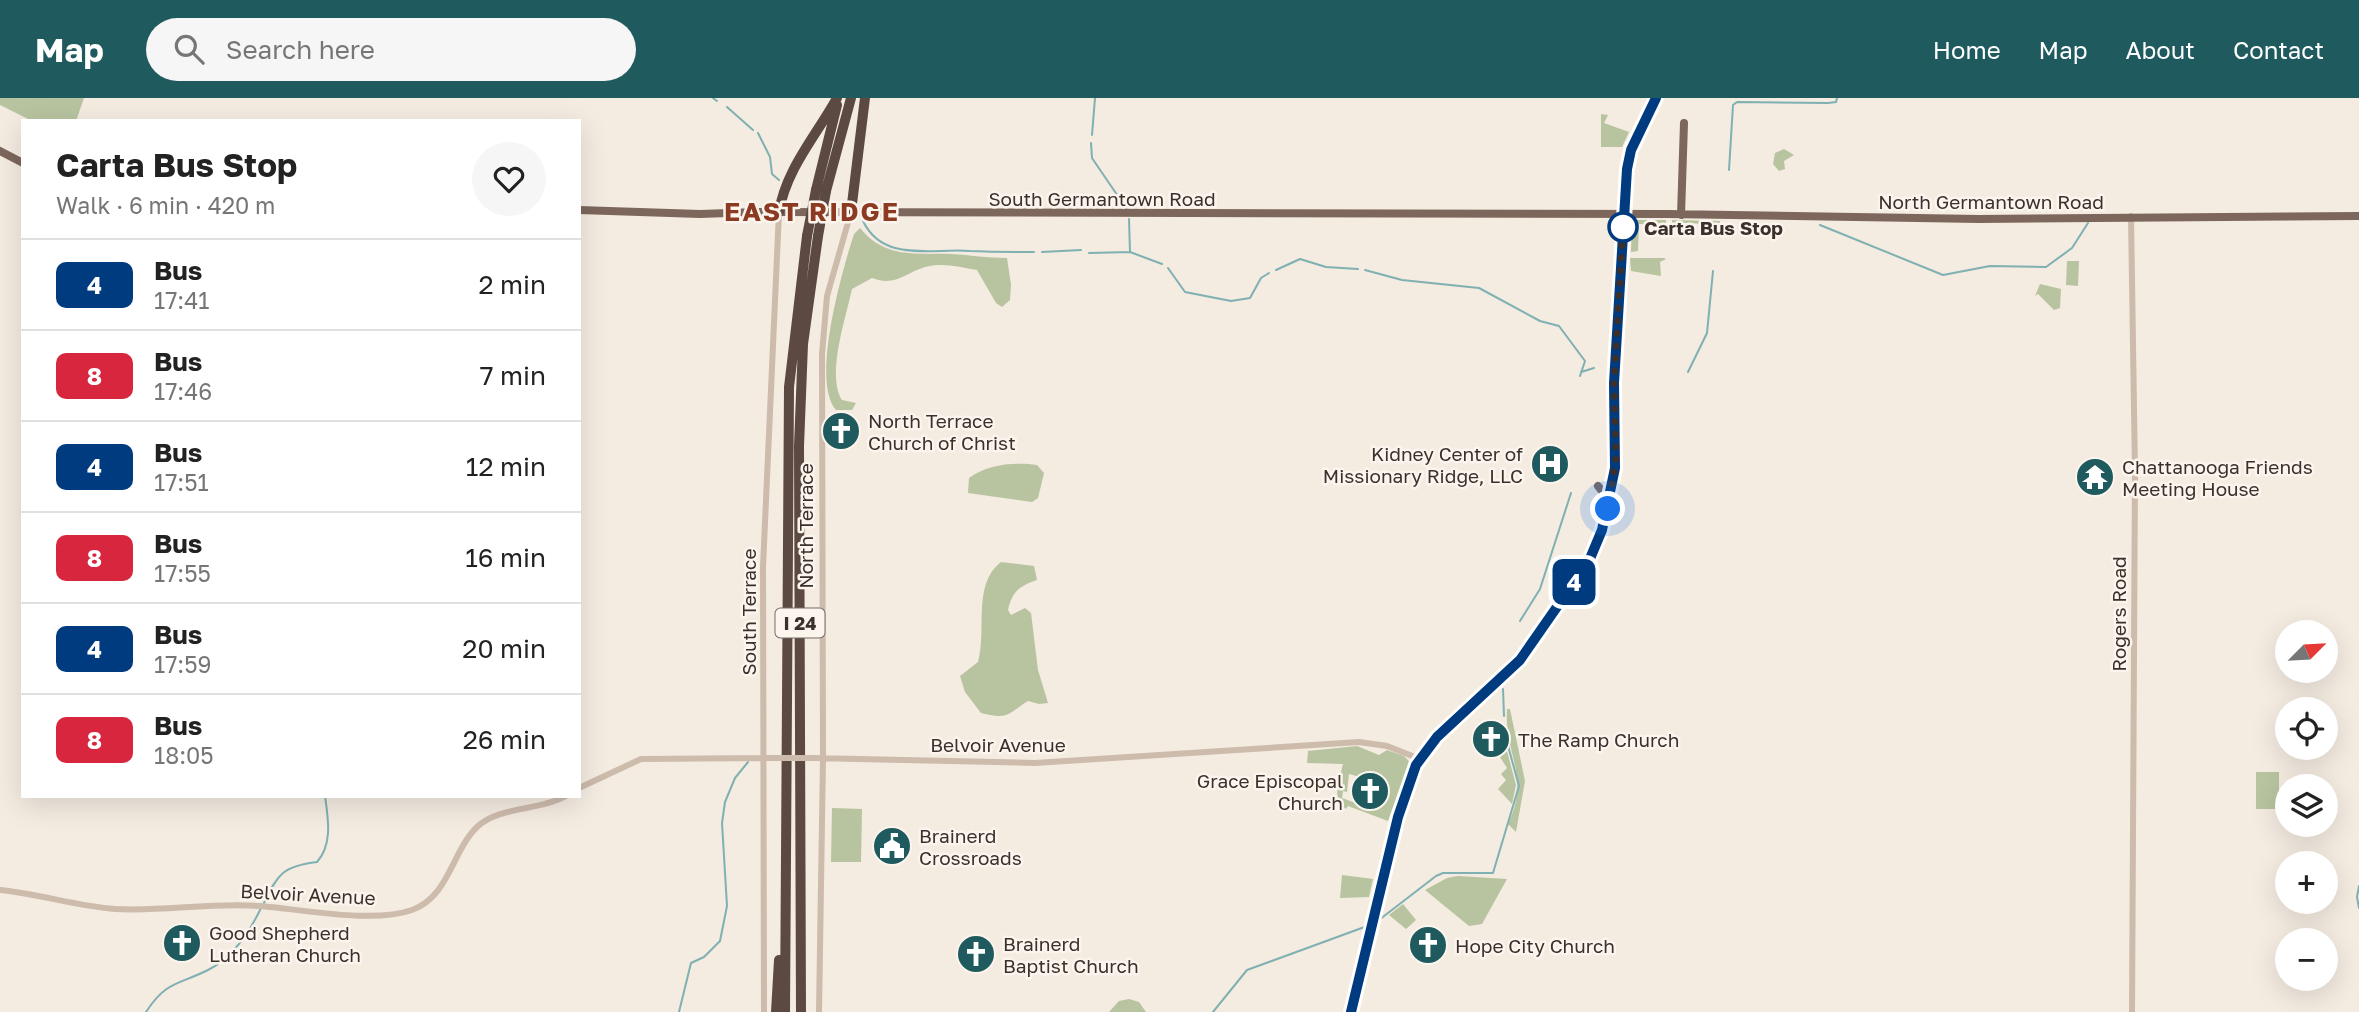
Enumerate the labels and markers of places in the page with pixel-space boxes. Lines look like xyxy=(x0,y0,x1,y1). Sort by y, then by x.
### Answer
marker: Carta Bus Stop xyxy=(1608,212,1638,242)
place label: Carta Bus Stop xyxy=(1644,216,1783,239)
place label: North Terrace Church of Christ xyxy=(868,409,1016,454)
church icon: North Terrace Church of Christ xyxy=(820,410,862,452)
place label: Kidney Center of Missionary Ridge, LLC xyxy=(1323,442,1523,487)
hospital icon: Kidney Center of Missionary Ridge, LLC xyxy=(1529,443,1571,485)
place label: Chattanooga Friends Meeting House xyxy=(2122,455,2313,500)
temple icon: Chattanooga Friends Meeting House xyxy=(2074,456,2116,498)
church icon: The Ramp Church xyxy=(1470,718,1512,760)
place label: The Ramp Church xyxy=(1518,728,1679,751)
place label: Grace Episcopal Church xyxy=(1197,769,1343,814)
church icon: Grace Episcopal Church xyxy=(1349,770,1391,812)
place label: Brainerd Crossroads xyxy=(919,824,1022,869)
public building icon: Brainerd Crossroads xyxy=(871,825,913,867)
place label: Good Shepherd Lutheran Church xyxy=(209,921,361,966)
church icon: Good Shepherd Lutheran Church xyxy=(161,922,203,964)
church icon: Hope City Church xyxy=(1407,924,1449,966)
place label: Brainerd Baptist Church xyxy=(1003,932,1139,977)
church icon: Brainerd Baptist Church xyxy=(955,933,997,975)
place label: Hope City Church xyxy=(1455,934,1615,957)

